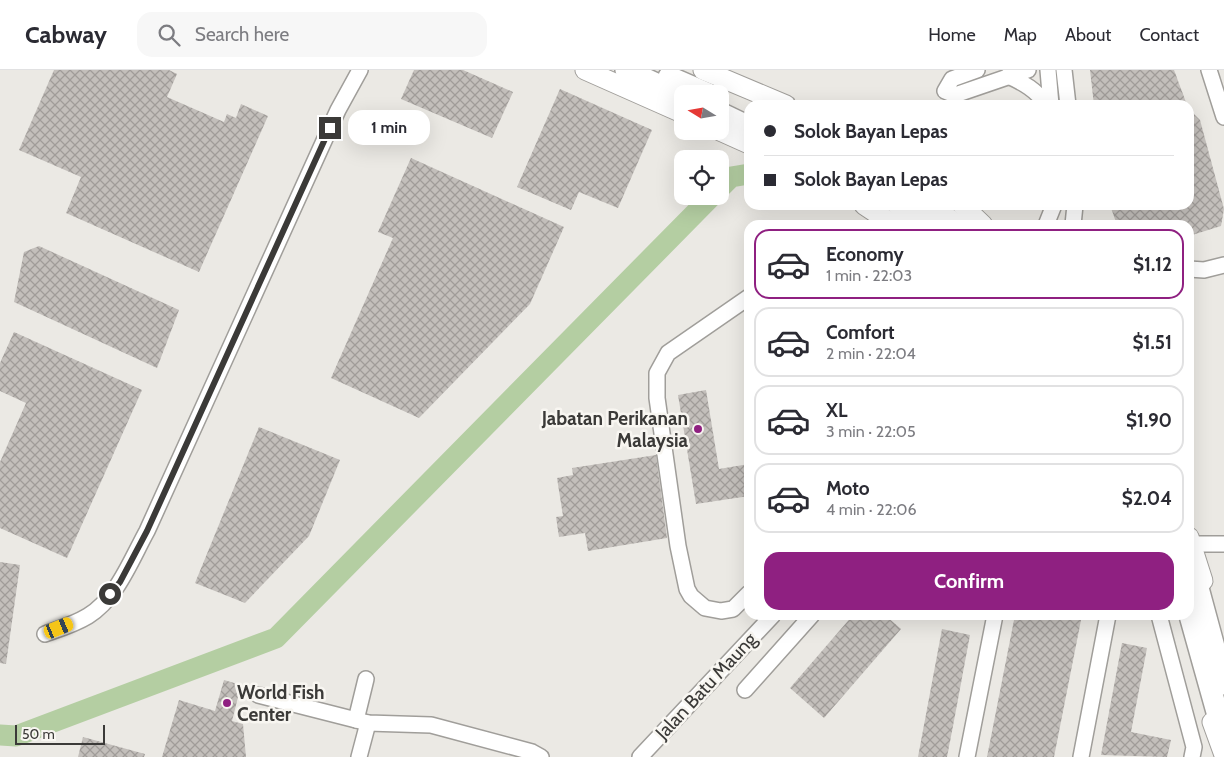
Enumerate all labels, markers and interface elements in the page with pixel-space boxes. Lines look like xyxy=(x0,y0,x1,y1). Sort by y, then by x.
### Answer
search box xyxy=(137,12,487,57)
text: Cabway xyxy=(25,20,107,49)
icon: search xyxy=(155,21,183,49)
text: Search here xyxy=(195,23,289,46)
text: Home xyxy=(928,24,976,46)
text: Map xyxy=(1004,24,1037,46)
text: About xyxy=(1065,24,1111,46)
text: Contact xyxy=(1139,24,1199,46)
north arrow xyxy=(674,85,729,140)
map controls xyxy=(674,85,729,205)
callout: 1 min xyxy=(348,110,430,146)
route end xyxy=(319,117,341,139)
text: 1 min xyxy=(371,118,407,137)
text: Solok Bayan Lepas xyxy=(794,120,948,143)
button: locate xyxy=(674,150,729,205)
text: Solok Bayan Lepas xyxy=(794,168,948,191)
icon: car xyxy=(766,242,811,287)
text: Economy xyxy=(826,243,904,266)
text: $1.12 xyxy=(1133,253,1172,276)
text: 1 min · 22:03 xyxy=(826,266,912,285)
icon: car xyxy=(766,320,811,365)
text: Comfort xyxy=(826,321,895,344)
text: $1.51 xyxy=(1133,331,1172,354)
text: 2 min · 22:04 xyxy=(826,344,916,363)
icon: car xyxy=(766,398,811,443)
text: XL xyxy=(826,399,847,422)
place label: Jabatan Perikanan Malaysia xyxy=(541,407,689,452)
text: $1.90 xyxy=(1126,409,1172,432)
text: 3 min · 22:05 xyxy=(826,422,916,441)
marker: Jabatan Perikanan Malaysia xyxy=(692,423,704,435)
icon: car xyxy=(766,476,811,521)
text: Moto xyxy=(826,477,870,500)
text: $2.04 xyxy=(1122,487,1172,510)
text: 4 min · 22:06 xyxy=(826,500,917,519)
button: Confirm xyxy=(764,552,1174,610)
route start xyxy=(99,583,121,605)
car xyxy=(42,615,75,641)
street label: Jalan Batu Maung xyxy=(650,627,762,745)
place label: World Fish Center xyxy=(237,681,325,726)
marker: World Fish Center xyxy=(221,697,233,709)
scale bar xyxy=(15,722,105,745)
text: 50 m xyxy=(22,725,55,743)

